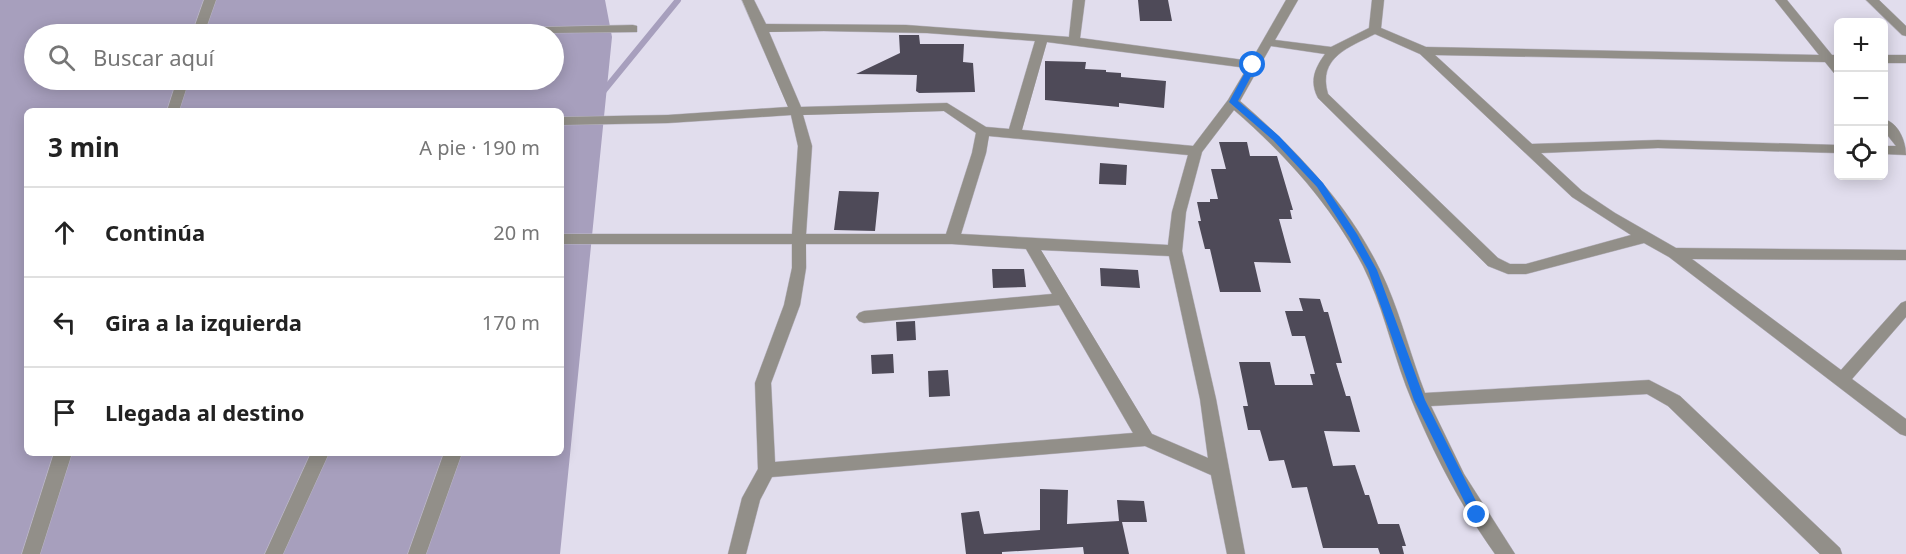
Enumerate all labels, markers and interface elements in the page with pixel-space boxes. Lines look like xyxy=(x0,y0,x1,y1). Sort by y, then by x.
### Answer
map controls xyxy=(1834,18,1888,180)
button: + xyxy=(1834,18,1888,72)
search box xyxy=(24,24,564,90)
icon: search xyxy=(45,41,78,74)
text: Buscar aquí xyxy=(93,42,214,72)
route start xyxy=(1239,51,1265,77)
button: − xyxy=(1834,72,1888,126)
button: locate xyxy=(1834,126,1888,180)
text: 3 min xyxy=(48,129,120,165)
text: A pie · 190 m xyxy=(419,134,540,161)
icon: ahead xyxy=(48,216,81,249)
text: Continúa xyxy=(105,217,205,247)
text: 20 m xyxy=(493,219,540,246)
icon: left xyxy=(48,306,81,339)
text: Gira a la izquierda xyxy=(105,307,302,337)
text: 170 m xyxy=(482,309,540,336)
icon: arrive xyxy=(48,396,81,429)
text: Llegada al destino xyxy=(105,397,305,427)
route end xyxy=(1463,501,1489,527)

